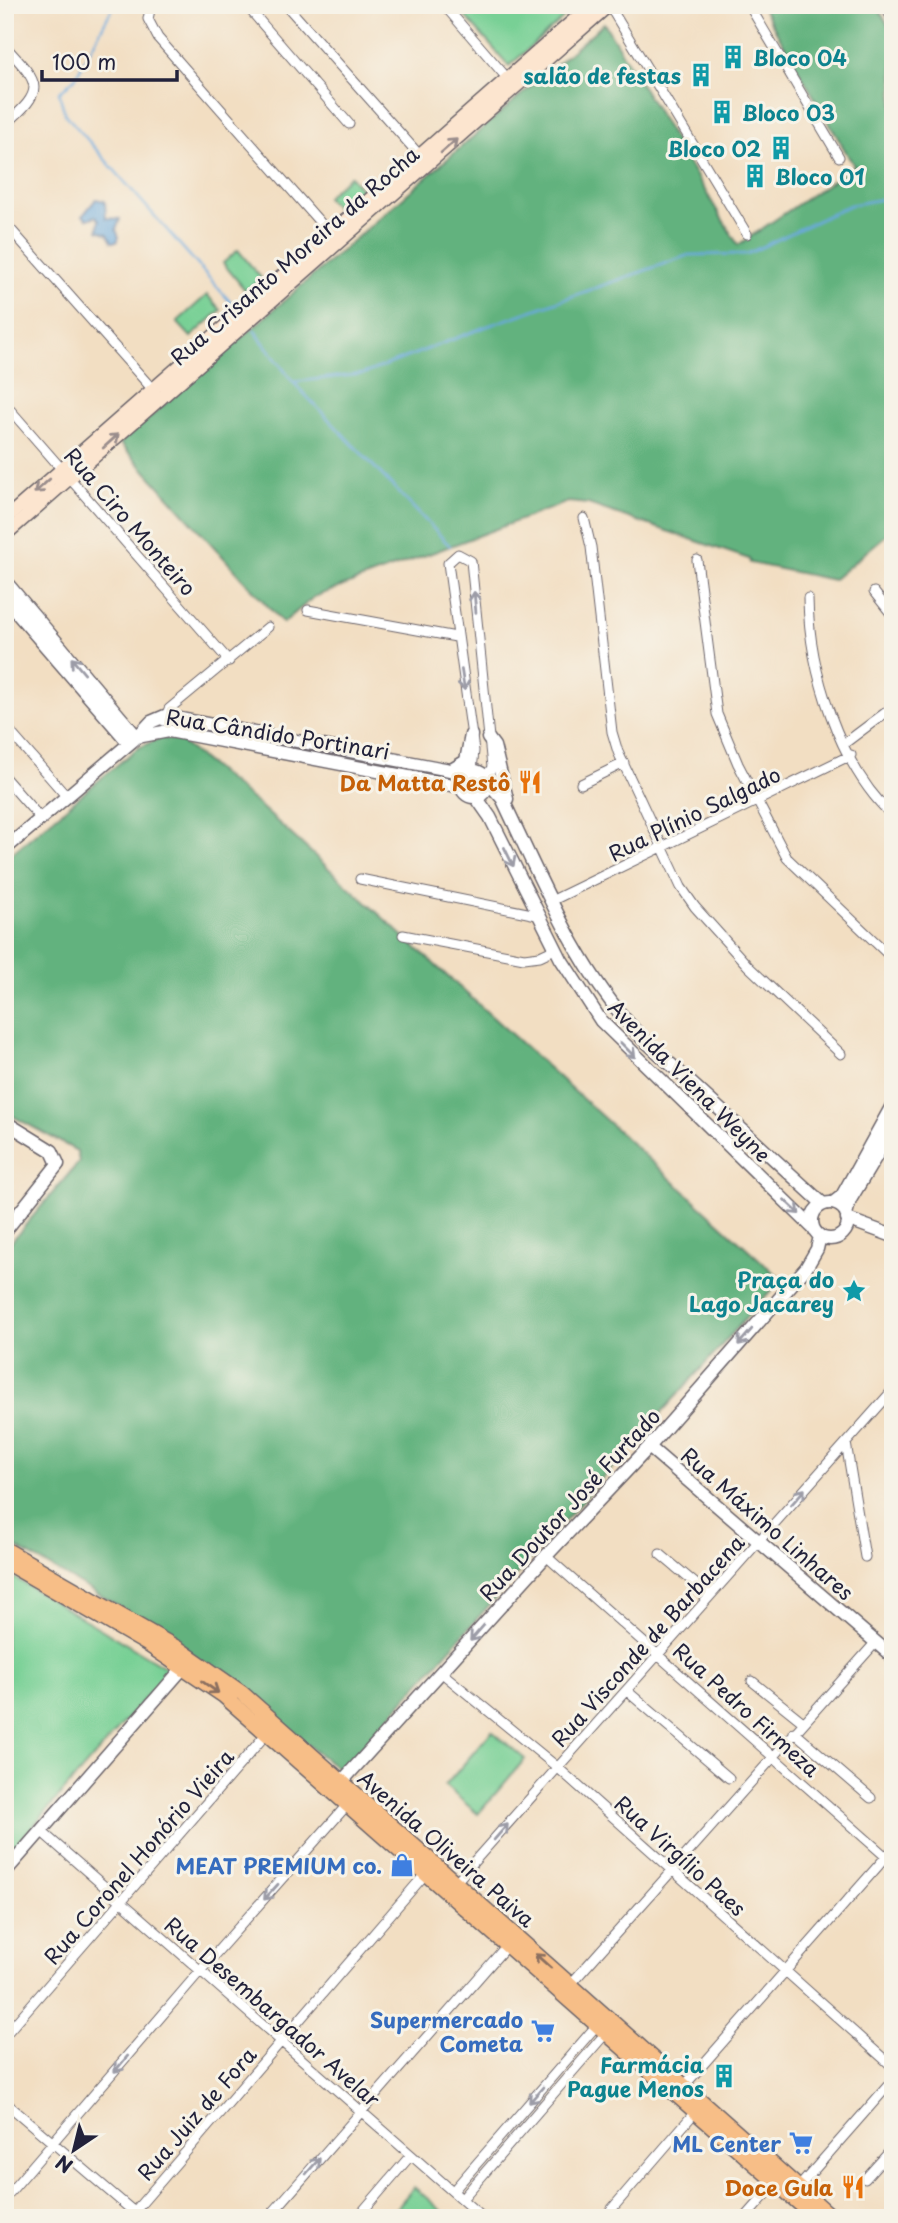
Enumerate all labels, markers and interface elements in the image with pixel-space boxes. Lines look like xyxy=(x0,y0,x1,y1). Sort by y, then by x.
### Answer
scale bar xyxy=(42,38,177,82)
place label: Bloco 04 xyxy=(753,41,847,73)
building icon: Bloco 04 xyxy=(719,43,747,71)
text: 100 m xyxy=(52,45,116,77)
place label: salão de festas xyxy=(523,59,681,91)
building icon: salão de festas xyxy=(687,61,715,89)
place label: Bloco 03 xyxy=(742,96,835,128)
building icon: Bloco 03 xyxy=(708,98,736,126)
place label: Bloco 02 xyxy=(667,132,761,164)
building icon: Bloco 02 xyxy=(767,134,795,162)
street label: Rua Crisanto Moreira da Rocha xyxy=(163,138,425,372)
one-way arrow xyxy=(439,138,457,154)
place label: Bloco 01 xyxy=(775,160,864,192)
building icon: Bloco 01 xyxy=(741,162,769,190)
one-way arrow xyxy=(102,433,120,449)
street label: Rua Ciro Monteiro xyxy=(57,440,205,602)
one-way arrow xyxy=(33,478,51,494)
one-way arrow xyxy=(469,591,482,614)
one-way arrow xyxy=(70,657,85,675)
one-way arrow xyxy=(457,668,470,691)
street label: Rua Cândido Portinari xyxy=(164,700,392,766)
street label: Rua Plínio Salgado xyxy=(602,757,786,869)
place label: Da Matta Restô xyxy=(340,766,510,798)
restaurant icon: Da Matta Restô xyxy=(516,768,544,796)
one-way arrow xyxy=(503,846,517,867)
street label: Avenida Viena Weyne xyxy=(601,991,779,1169)
one-way arrow xyxy=(619,1041,636,1058)
one-way arrow xyxy=(783,1199,800,1216)
place label: Praça do Lago Jacarey xyxy=(689,1263,834,1319)
place icon: Praça do Lago Jacarey xyxy=(840,1277,868,1305)
one-way arrow xyxy=(737,1328,753,1346)
street label: Rua Doutor José Furtado xyxy=(471,1400,667,1608)
street label: Rua Máximo Linhares xyxy=(675,1439,861,1607)
one-way arrow xyxy=(790,1488,806,1506)
street label: Rua Visconde de Barbacena xyxy=(543,1527,751,1753)
one-way arrow xyxy=(469,1624,485,1642)
street label: Rua Pedro Firmeza xyxy=(667,1634,827,1784)
one-way arrow xyxy=(200,1679,219,1694)
street label: Rua Coronel Honório Vieira xyxy=(35,1741,241,1971)
street label: Avenida Oliveira Paiva xyxy=(351,1762,543,1935)
street label: Rua Virgílio Paes xyxy=(608,1787,754,1923)
one-way arrow xyxy=(492,1823,508,1841)
place label: MEAT PREMIUM co. xyxy=(176,1849,382,1881)
shop icon: MEAT PREMIUM co. xyxy=(388,1851,416,1879)
one-way arrow xyxy=(262,1883,279,1900)
street label: Rua Desembargador Avelar xyxy=(158,1908,388,2114)
one-way arrow xyxy=(535,1953,553,1969)
place label: Supermercado Cometa xyxy=(370,2003,523,2059)
supermarket icon: Supermercado Cometa xyxy=(529,2017,557,2045)
street label: Rua Juiz de Fora xyxy=(129,2039,263,2187)
place label: Farmácia Pague Menos xyxy=(567,2048,705,2104)
one-way arrow xyxy=(113,2054,129,2072)
building icon: Farmácia Pague Menos xyxy=(710,2062,738,2090)
one-way arrow xyxy=(528,2086,544,2104)
north arrow xyxy=(38,2114,108,2184)
place label: ML Center xyxy=(672,2127,781,2159)
supermarket icon: ML Center xyxy=(787,2129,815,2157)
text: N xyxy=(49,2149,78,2181)
one-way arrow xyxy=(305,2158,321,2176)
place label: Doce Gula xyxy=(724,2171,833,2203)
restaurant icon: Doce Gula xyxy=(839,2173,867,2201)

